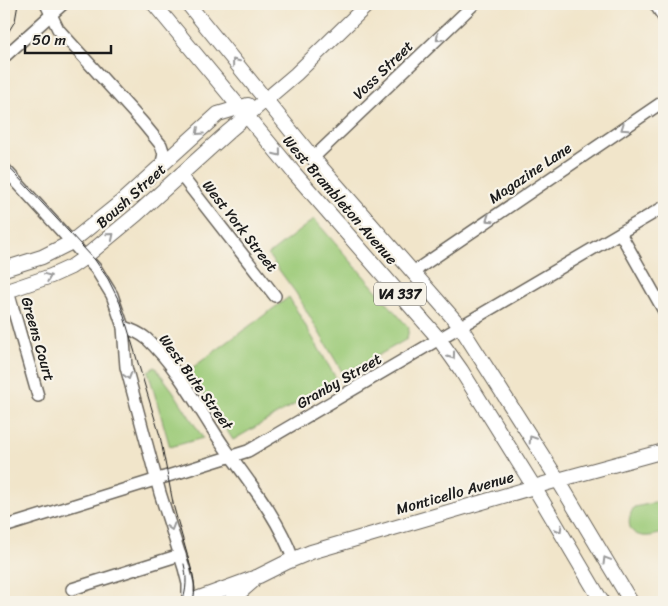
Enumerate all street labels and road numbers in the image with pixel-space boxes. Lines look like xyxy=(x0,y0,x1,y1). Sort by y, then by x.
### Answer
street label: Voss Street xyxy=(346,34,420,106)
street label: West Brambleton Avenue xyxy=(276,129,404,271)
street label: Magazine Lane xyxy=(483,135,577,211)
street label: Boush Street xyxy=(90,157,172,235)
street label: West York Street xyxy=(195,174,285,278)
road number: VA 337 xyxy=(374,282,426,306)
street label: Greens Court xyxy=(14,294,63,385)
street label: West Bute Street xyxy=(152,328,240,436)
street label: Granby Street xyxy=(291,346,387,416)
street label: Monticello Avenue xyxy=(393,464,517,522)

